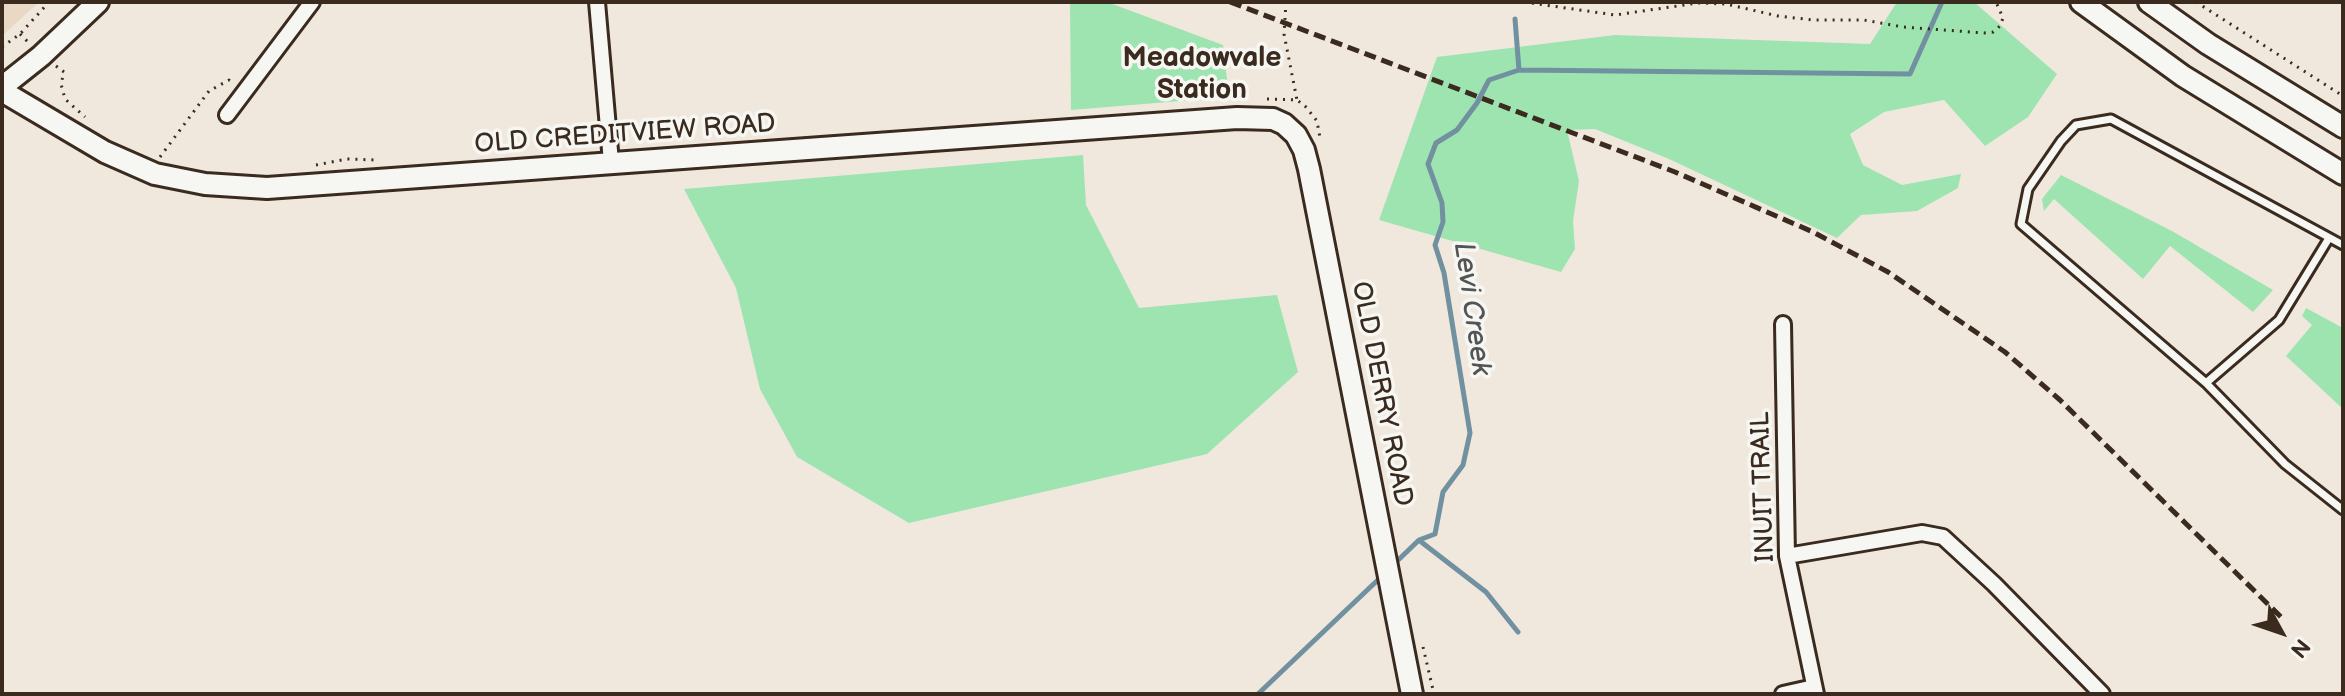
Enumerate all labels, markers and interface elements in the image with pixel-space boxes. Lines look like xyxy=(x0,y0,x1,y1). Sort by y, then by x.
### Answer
district label: Meadowvale Station xyxy=(1123,42,1281,108)
street label: OLD CREDITVIEW ROAD xyxy=(473,109,777,161)
water label: Levi Creek xyxy=(1445,240,1497,378)
street label: OLD DERRY ROAD xyxy=(1344,279,1418,509)
street label: INUIT TRAIL xyxy=(1746,411,1782,563)
north arrow xyxy=(2241,592,2321,672)
text: N xyxy=(2284,633,2315,663)

